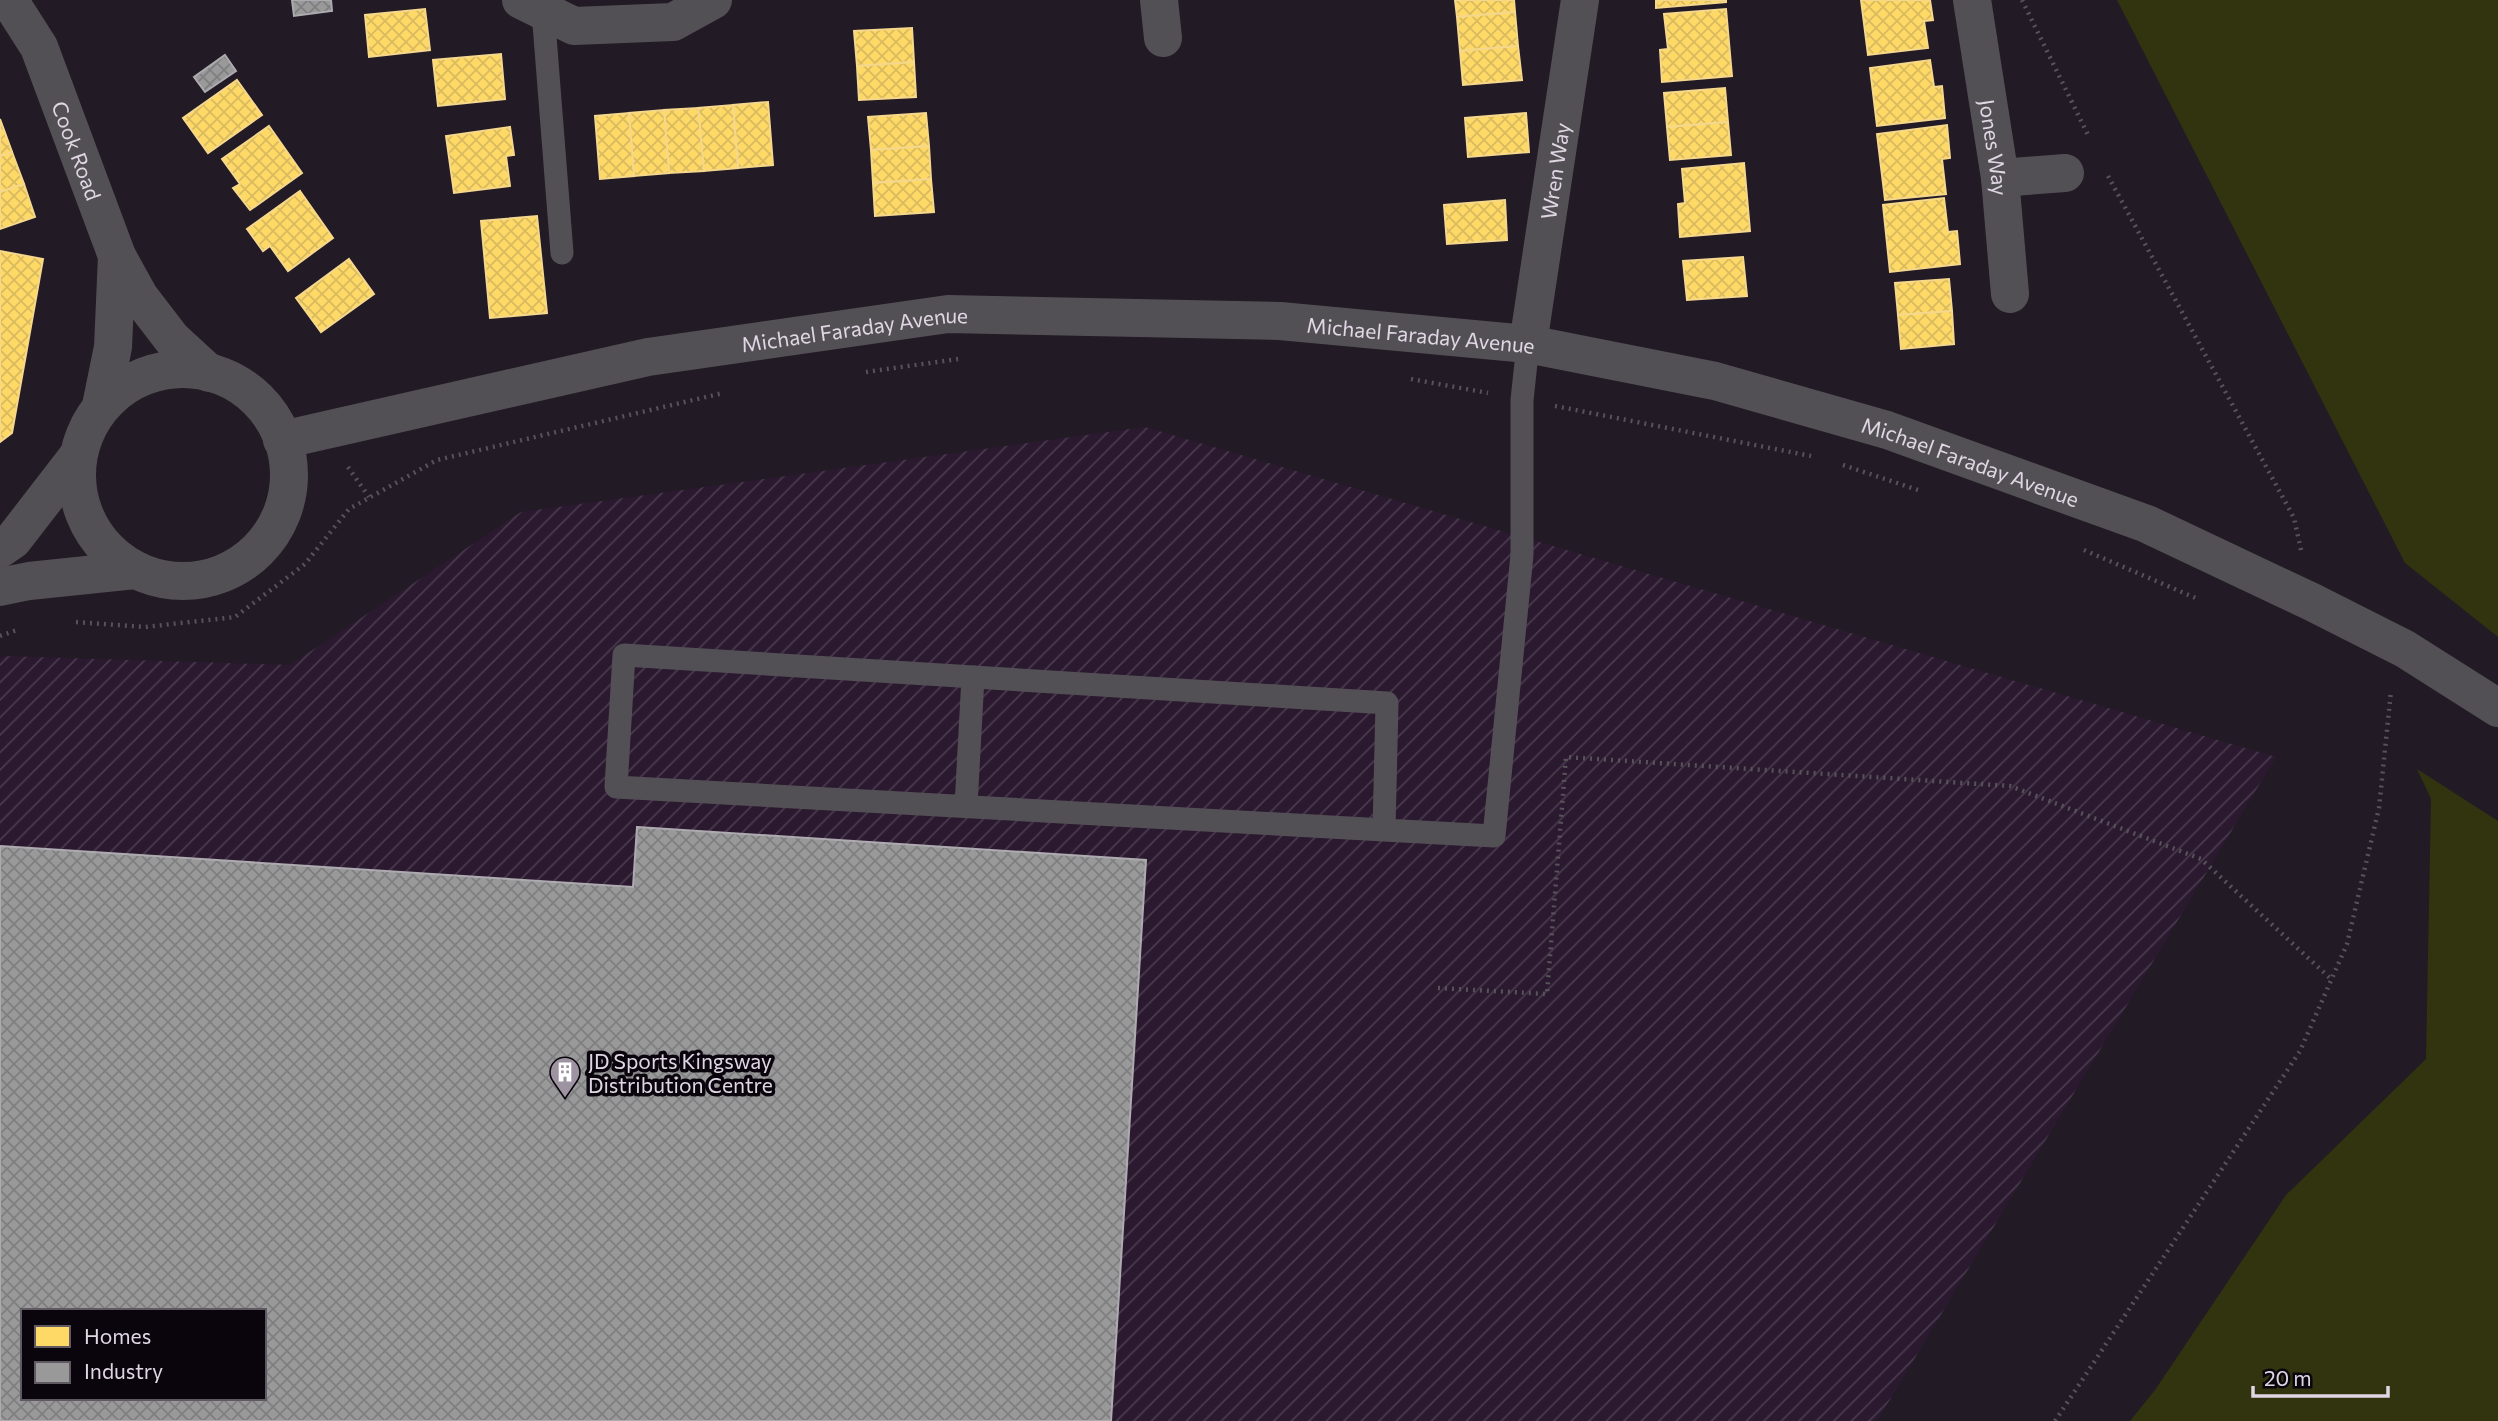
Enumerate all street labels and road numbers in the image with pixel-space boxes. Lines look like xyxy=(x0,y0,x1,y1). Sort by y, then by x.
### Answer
street label: Cook Road xyxy=(48,97,107,203)
street label: Jones Way xyxy=(1975,97,2014,197)
street label: Wren Way xyxy=(1535,121,1574,221)
street label: Michael Faraday Avenue xyxy=(739,301,968,356)
street label: Michael Faraday Avenue xyxy=(1306,311,1537,358)
street label: Michael Faraday Avenue xyxy=(1859,411,2083,511)

